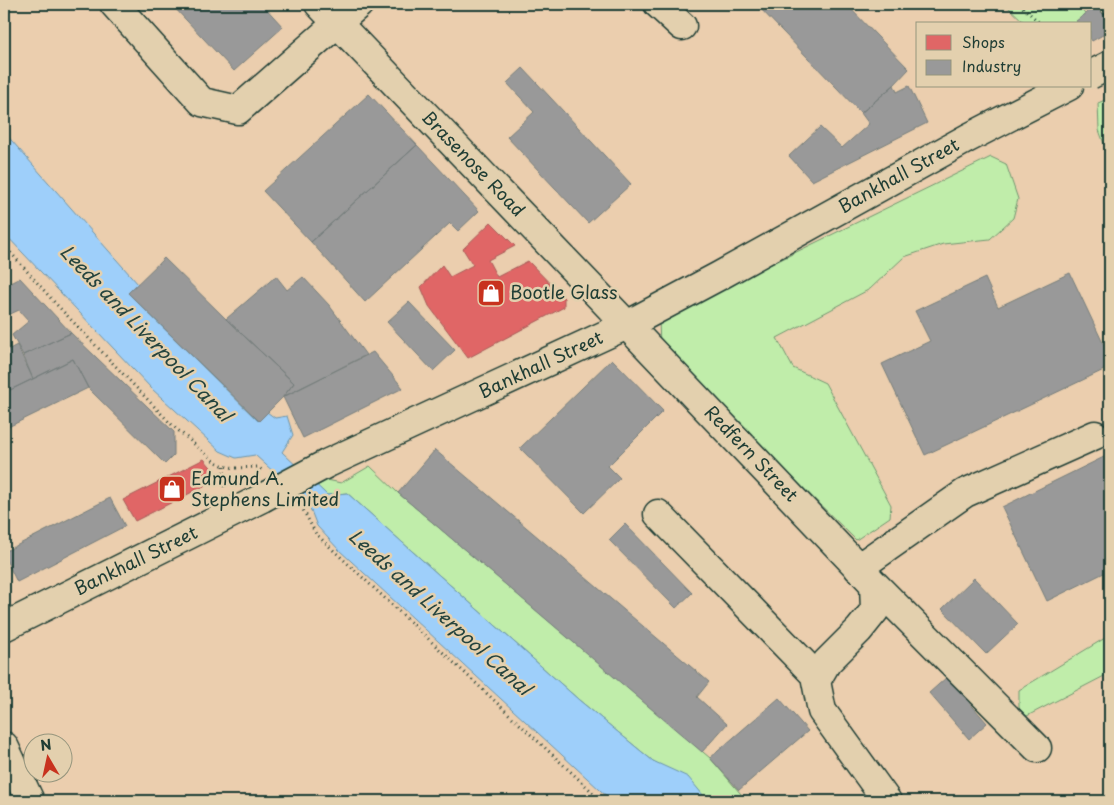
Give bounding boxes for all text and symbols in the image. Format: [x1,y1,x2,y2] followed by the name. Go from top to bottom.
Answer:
[916,22,1092,88] legend
[962,30,1005,53] text: Shops
[962,54,1021,77] text: Industry
[416,104,532,222] street label: Brasenose Road
[833,130,964,219] street label: Bankhall Street
[54,237,241,429] water label: Leeds and Liverpool Canal
[476,278,506,308] shop icon: Bootle Glass
[510,278,617,305] place label: Bootle Glass
[474,323,607,404] street label: Bankhall Street
[699,399,805,507] street label: Redfern Street
[191,464,339,512] place label: Edmund A. Stephens Limited
[157,474,187,504] shop icon: Edmund A. Stephens Limited
[69,518,202,601] street label: Bankhall Street
[343,522,540,703] water label: Leeds and Liverpool Canal
[22,732,72,782] north arrow
[39,733,53,756] text: N

